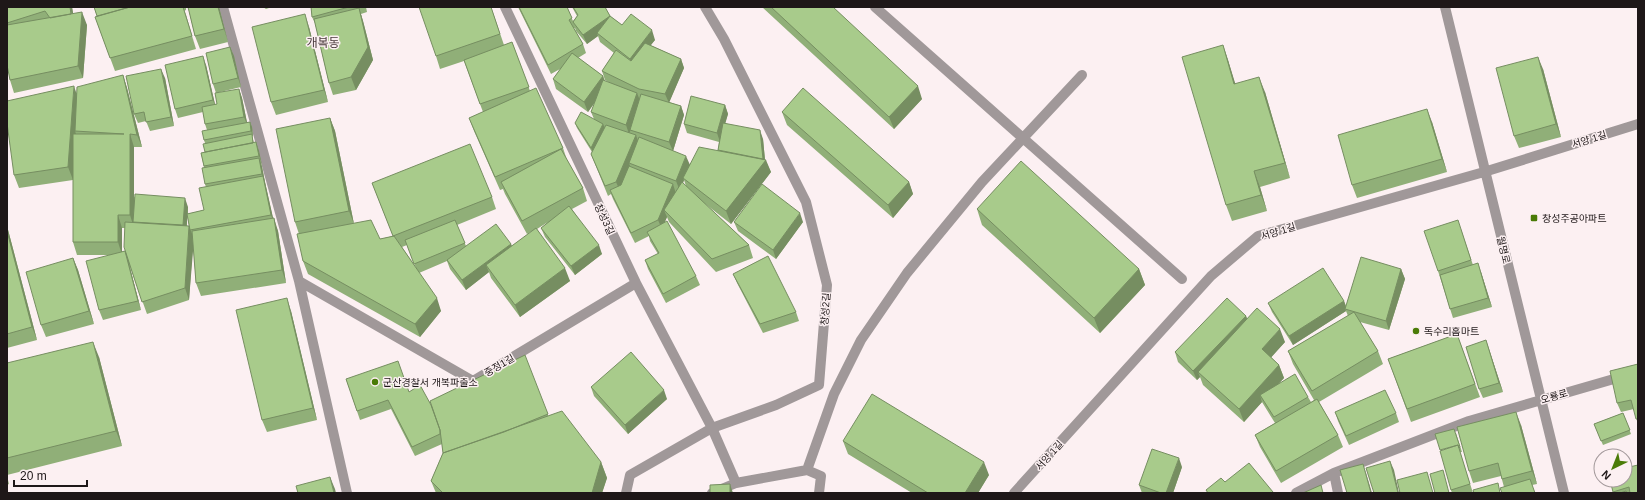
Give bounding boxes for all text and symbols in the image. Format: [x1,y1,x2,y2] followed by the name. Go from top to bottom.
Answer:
[306,36,340,50] district label: 개복동
[1570,129,1608,150] street label: 서양 1길
[593,202,617,237] street label: 창성3길
[1529,213,1539,223] marker: 창성주공아파트
[1542,213,1606,224] place label: 창성주공아파트
[1259,221,1297,242] street label: 서양 1길
[1495,235,1512,265] street label: 월명로
[819,292,832,326] street label: 창성2길
[1411,326,1421,336] marker: 독수리홈마트
[1424,326,1479,337] place label: 독수리홈마트
[482,352,516,379] street label: 중정1길
[370,377,380,387] marker: 군산경찰서 개복파출소
[383,377,478,388] place label: 군산경찰서 개복파출소
[1539,387,1569,406] street label: 오룡로
[1033,438,1065,472] street label: 서양 1길
[1593,448,1633,488] north arrow
[14,462,87,488] scale bar
[1599,468,1613,482] text: N
[20,469,47,483] text: 20 m

